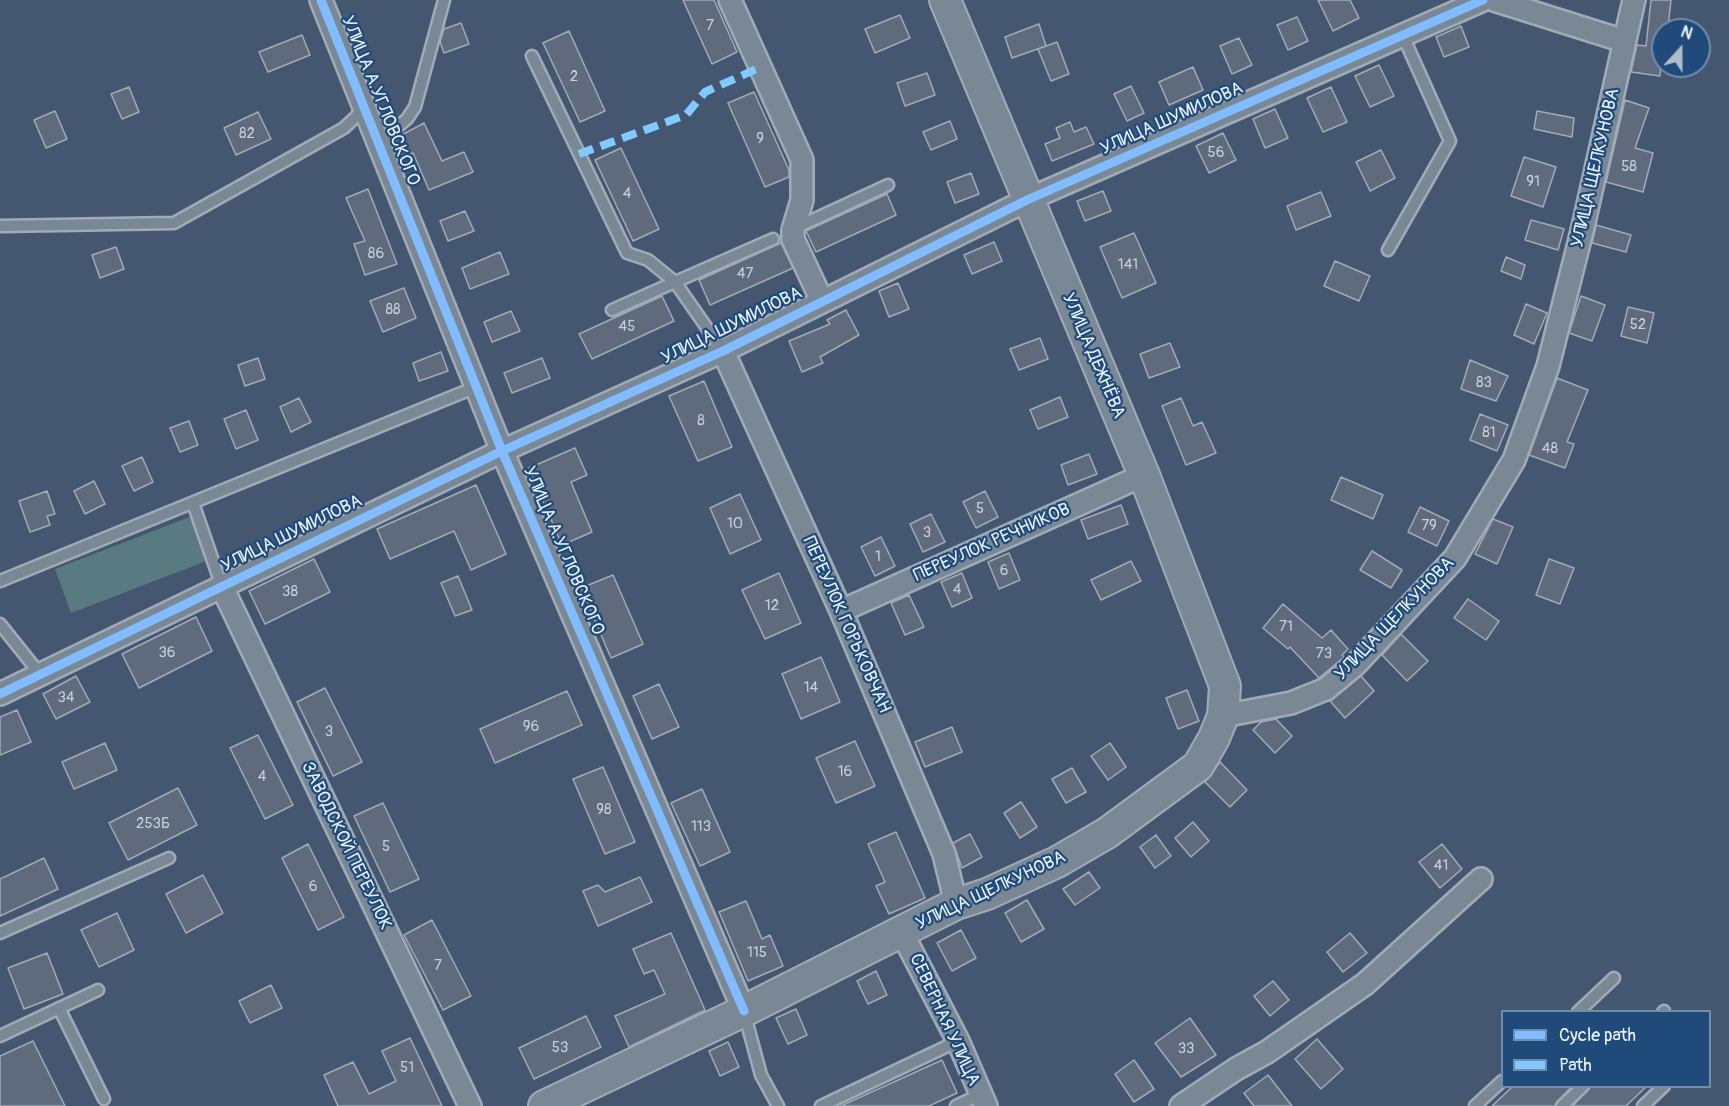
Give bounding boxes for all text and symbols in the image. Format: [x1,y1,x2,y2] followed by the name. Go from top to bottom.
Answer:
[336,13,424,189] street label: УЛИЦА А.УГЛОВСКОГО
[706,17,714,35] house number: 7
[1651,18,1711,78] north arrow
[1678,22,1695,44] text: N
[570,68,578,86] house number: 2
[1097,78,1247,160] street label: УЛИЦА ШУМИЛОВА
[1567,86,1625,250] street label: УЛИЦА ЩЕЛКУНОВА
[239,125,255,143] house number: 82
[756,130,764,148] house number: 9
[1208,144,1224,162] house number: 56
[1621,158,1637,176] house number: 58
[1526,173,1540,191] house number: 91
[623,185,631,203] house number: 4
[368,245,384,263] house number: 86
[1118,256,1138,274] house number: 141
[737,265,753,283] house number: 47
[658,283,806,369] street label: УЛИЦА ШУМИЛОВА
[1057,290,1129,422] street label: УЛИЦА ДЕЖНЁВА
[385,301,401,319] house number: 88
[1630,316,1646,334] house number: 52
[619,318,635,336] house number: 45
[1476,374,1492,392] house number: 83
[697,412,705,430] house number: 8
[1482,424,1496,442] house number: 81
[1542,440,1558,458] house number: 48
[518,463,608,639] street label: УЛИЦА А.УГЛОВСКОГО
[218,491,366,577] street label: УЛИЦА ШУМИЛОВА
[910,499,1074,587] street label: ПЕРЕУЛОК РЕЧНИКОВ
[976,500,984,518] house number: 5
[727,515,743,533] house number: 10
[1421,517,1437,535] house number: 79
[923,524,931,542] house number: 3
[797,533,895,717] street label: ПЕРЕУЛОК ГОРЬКОВЧАН
[875,548,881,566] house number: 1
[1331,553,1459,685] street label: УЛИЦА ЩЕЛКУНОВА
[1000,562,1008,580] house number: 6
[953,581,961,599] house number: 4
[282,583,298,601] house number: 38
[765,597,779,615] house number: 12
[1279,618,1293,636] house number: 71
[158,644,176,662] house number: 36
[1316,645,1332,663] house number: 73
[804,679,818,697] house number: 14
[57,689,75,707] house number: 34
[523,718,539,736] house number: 96
[325,723,333,741] house number: 3
[296,758,396,934] street label: ЗАВОДСКОЙ ПЕРЕУЛОК
[838,763,852,781] house number: 16
[258,768,266,786] house number: 4
[596,801,612,819] house number: 98
[136,815,170,833] house number: 253Б
[691,818,711,836] house number: 113
[382,838,390,856] house number: 5
[913,847,1069,935] street label: УЛИЦА ЩЕЛКУНОВА
[1434,857,1448,875] house number: 41
[309,878,317,896] house number: 6
[747,944,767,962] house number: 115
[904,951,984,1089] street label: СЕВЕРНАЯ УЛИЦА
[434,957,442,975] house number: 7
[1501,1010,1711,1088] legend
[1559,1024,1636,1047] text: Cycle path
[552,1039,568,1057] house number: 53
[1178,1040,1194,1058] house number: 33
[1559,1054,1592,1077] text: Path
[400,1059,414,1077] house number: 51

